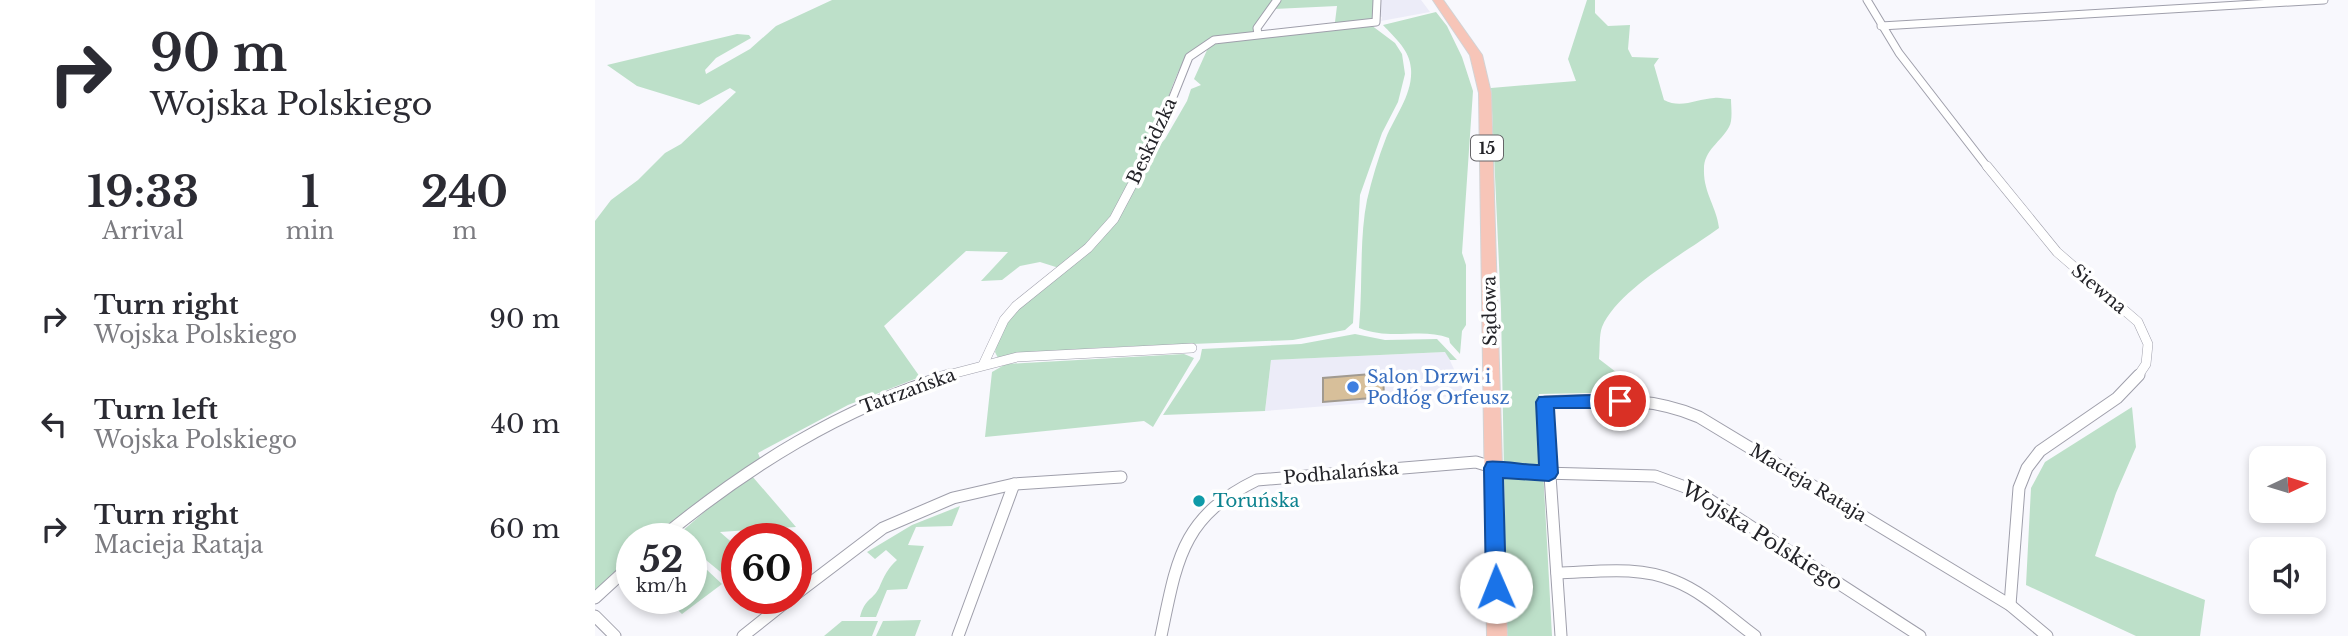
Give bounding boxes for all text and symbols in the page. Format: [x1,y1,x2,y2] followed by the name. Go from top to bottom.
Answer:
[150,23,287,84] text: 90 m
[35,28,126,119] icon: right
[150,84,432,124] text: Wojska Polskiego
[1122,94,1182,188] street label: Beskidzka
[1471,136,1503,160] road number: 15
[87,166,199,218] text: 19:33
[301,166,319,218] text: 1
[421,166,508,218] text: 240
[102,217,184,245] text: Arrival
[286,217,334,245] text: min
[452,217,477,245] text: m
[2067,260,2131,319] street label: Siewna
[1478,276,1502,346] street label: Sądowa
[94,289,239,321] text: Turn right
[35,300,73,338] icon: right
[489,303,560,335] text: 90 m
[94,321,297,349] text: Wojska Polskiego
[857,364,959,418] street label: Tatrzańska
[1367,366,1510,409] place label: Salon Drzwi i Podłóg Orfeusz
[1590,371,1650,431] pin
[1345,379,1361,395] marker: Salon Drzwi i Podłóg Orfeusz
[1601,382,1639,420] icon: arrive
[94,394,218,426] text: Turn left
[35,405,73,443] icon: left
[491,408,560,440] text: 40 m
[94,426,297,454] text: Wojska Polskiego
[1746,439,1870,527] street label: Macieja Rataja
[2249,446,2326,523] north arrow
[2249,446,2326,614] map controls
[1282,457,1400,489] street label: Podhalańska
[1676,475,1847,596] street label: Wojska Polskiego
[1213,490,1300,512] place label: Toruńska
[1191,493,1207,509] marker: Toruńska
[94,499,239,531] text: Turn right
[35,510,73,548] icon: right
[489,513,560,545] text: 60 m
[721,523,812,614] speed limit sign: 60
[94,531,263,559] text: Macieja Rataja
[2249,537,2326,614] button: sound
[640,538,683,581] text: 52
[1459,550,1533,624] position arrow
[636,575,687,597] text: km/h

